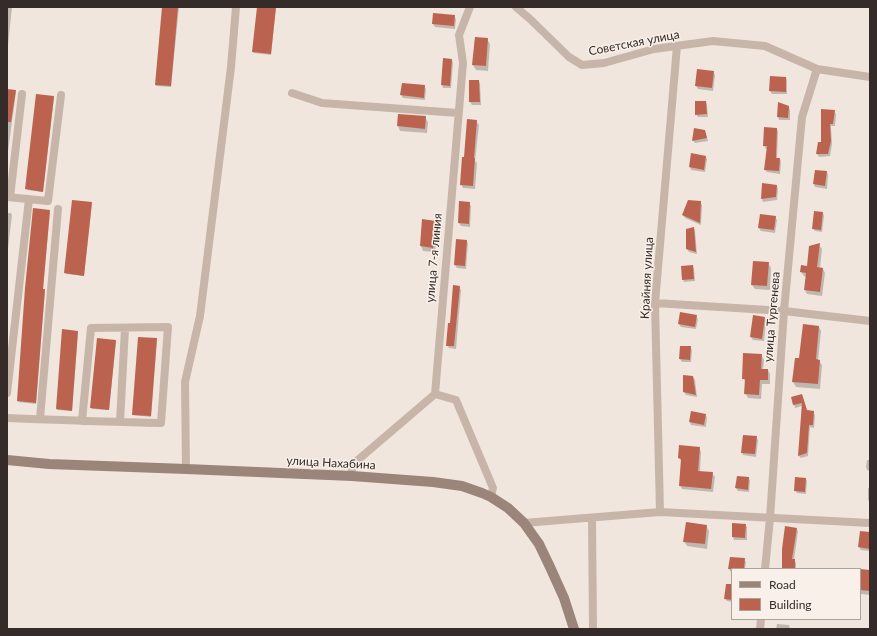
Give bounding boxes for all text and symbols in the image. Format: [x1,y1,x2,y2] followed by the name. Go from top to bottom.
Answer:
[587,27,681,59] street label: Советская улица
[423,213,445,303] street label: улица 7-я линия
[638,237,656,319] street label: Крайняя улица
[761,271,783,363] street label: улица Тургенева
[286,453,376,473] street label: улица Нахабина
[731,568,861,620] legend
[769,577,796,592] text: Road
[769,597,812,612] text: Building

